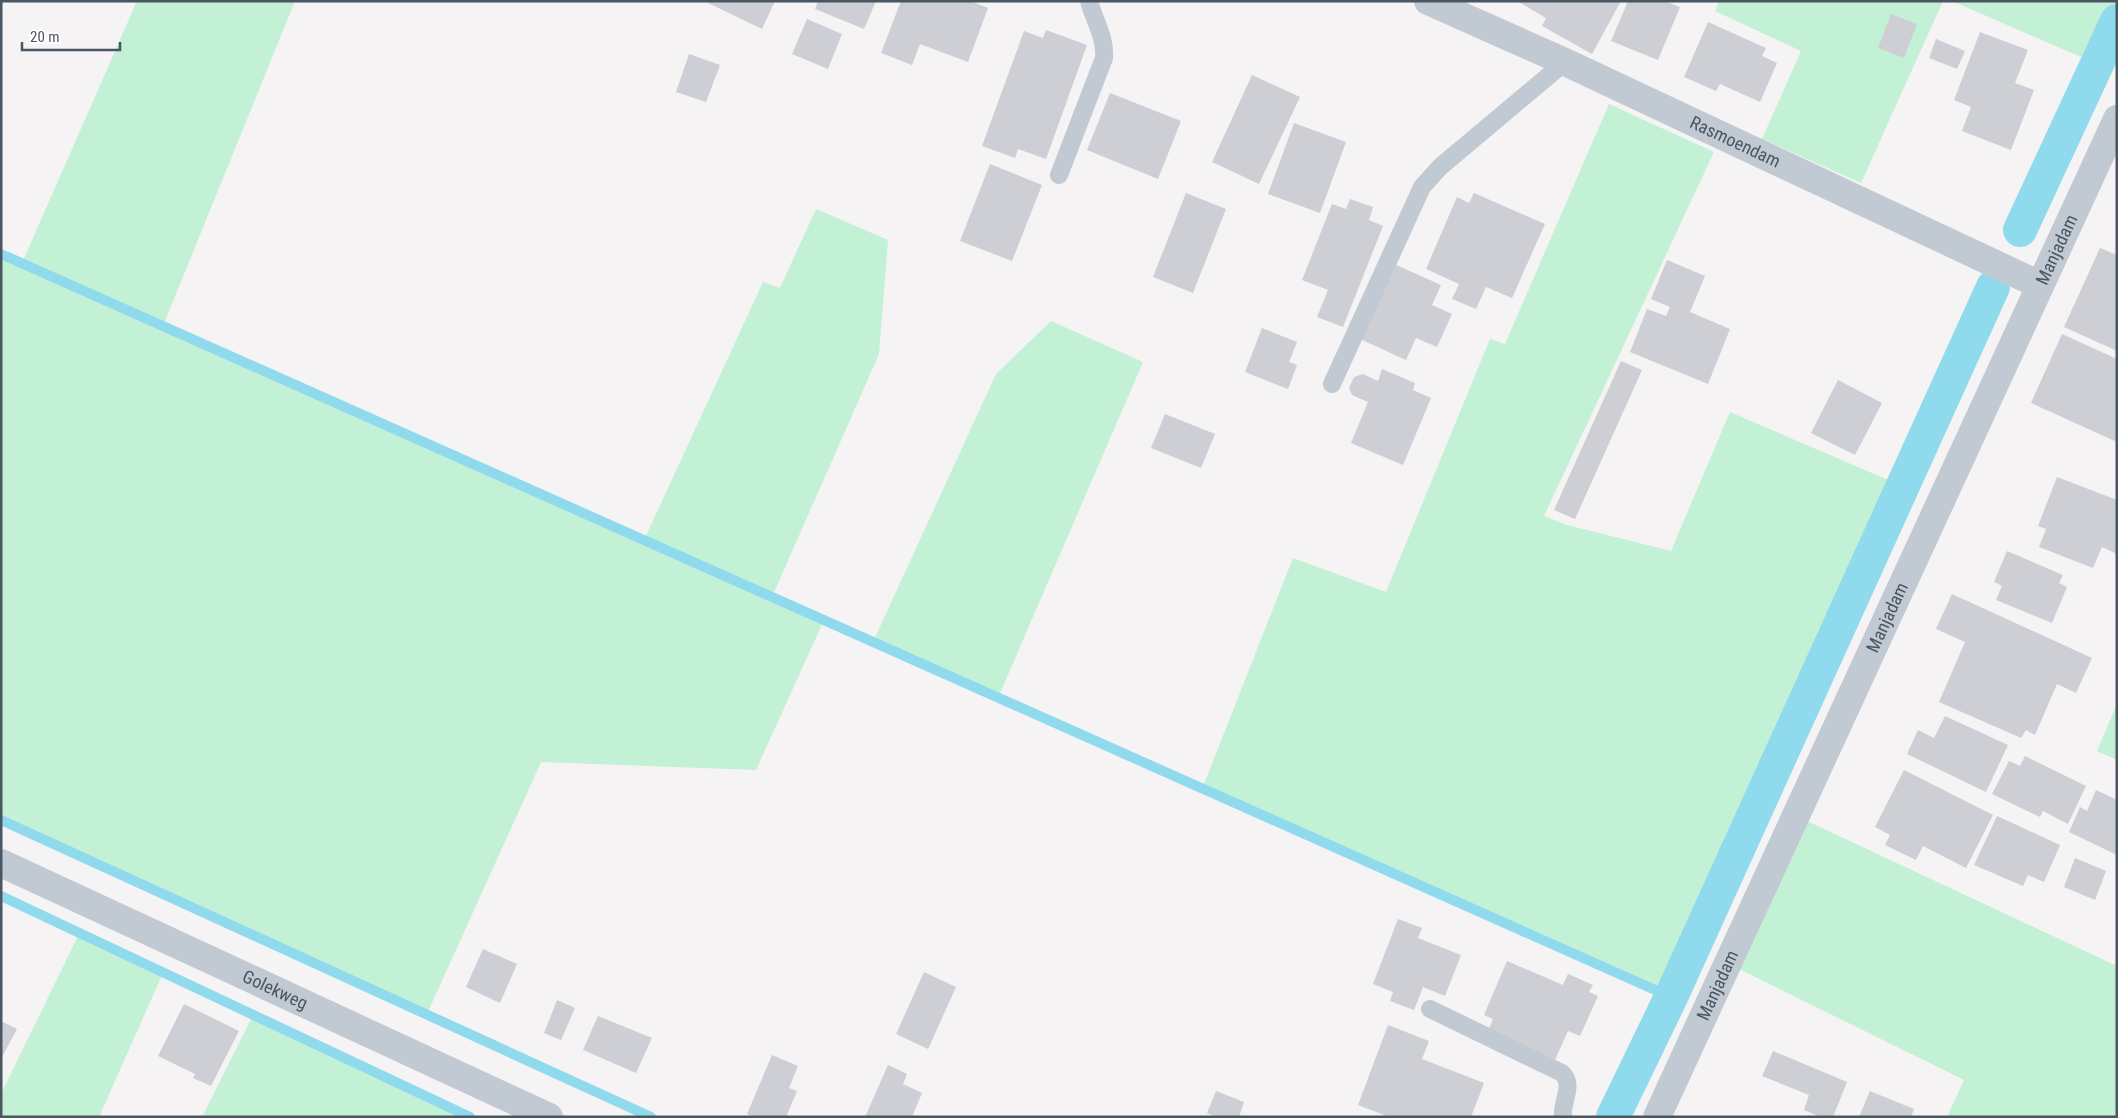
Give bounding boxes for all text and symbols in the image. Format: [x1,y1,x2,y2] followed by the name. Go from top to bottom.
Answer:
[22,20,120,52] scale bar
[30,28,60,46] text: 20 m
[1687,111,1784,172] street label: Rasmoendam
[2031,211,2081,288] street label: Manjadam
[1862,579,1912,656] street label: Manjadam
[1692,947,1742,1023] street label: Manjadam
[239,965,311,1014] street label: Golekweg

